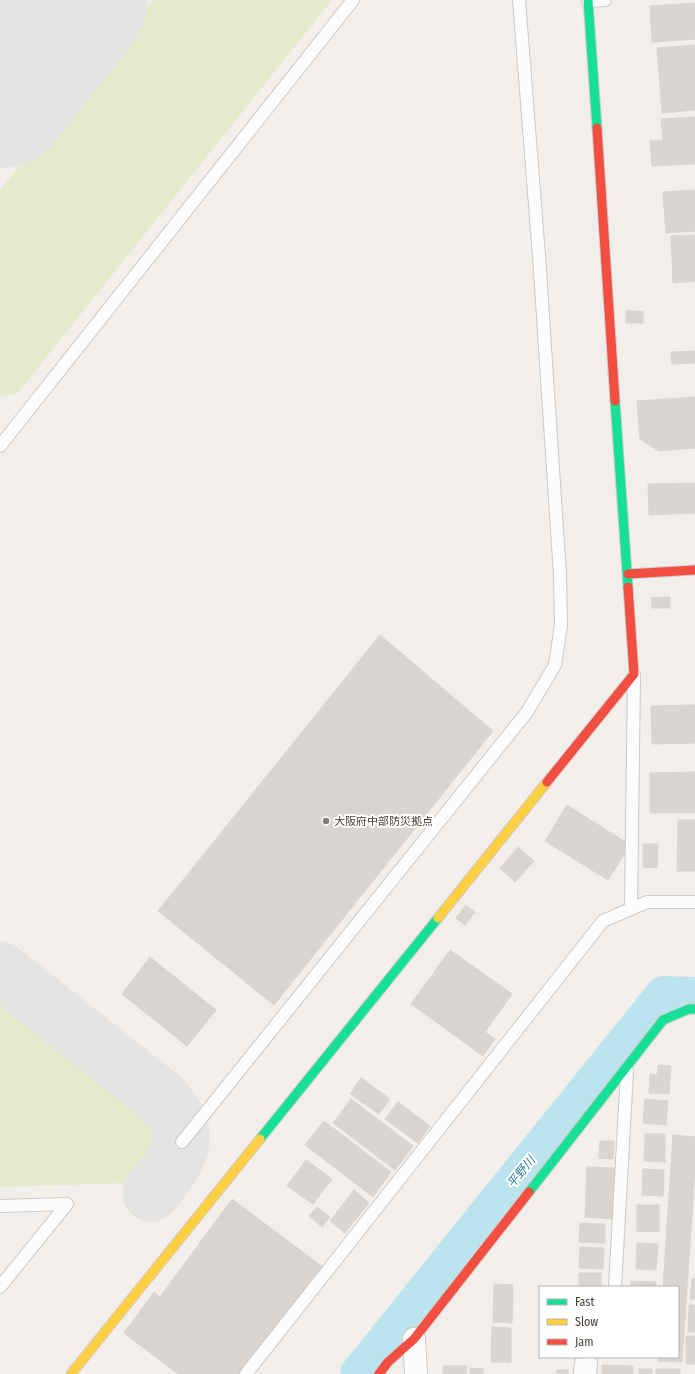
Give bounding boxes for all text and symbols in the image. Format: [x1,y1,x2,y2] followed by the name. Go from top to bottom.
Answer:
[334,815,433,828] place label: 大阪府中部防災拠点
[321,816,331,826] marker: 大阪府中部防災拠点
[504,1152,539,1190] water label: 平野川
[539,1286,679,1358] legend
[575,1295,594,1309] text: Fast
[575,1315,598,1329] text: Slow
[575,1335,593,1349] text: Jam

